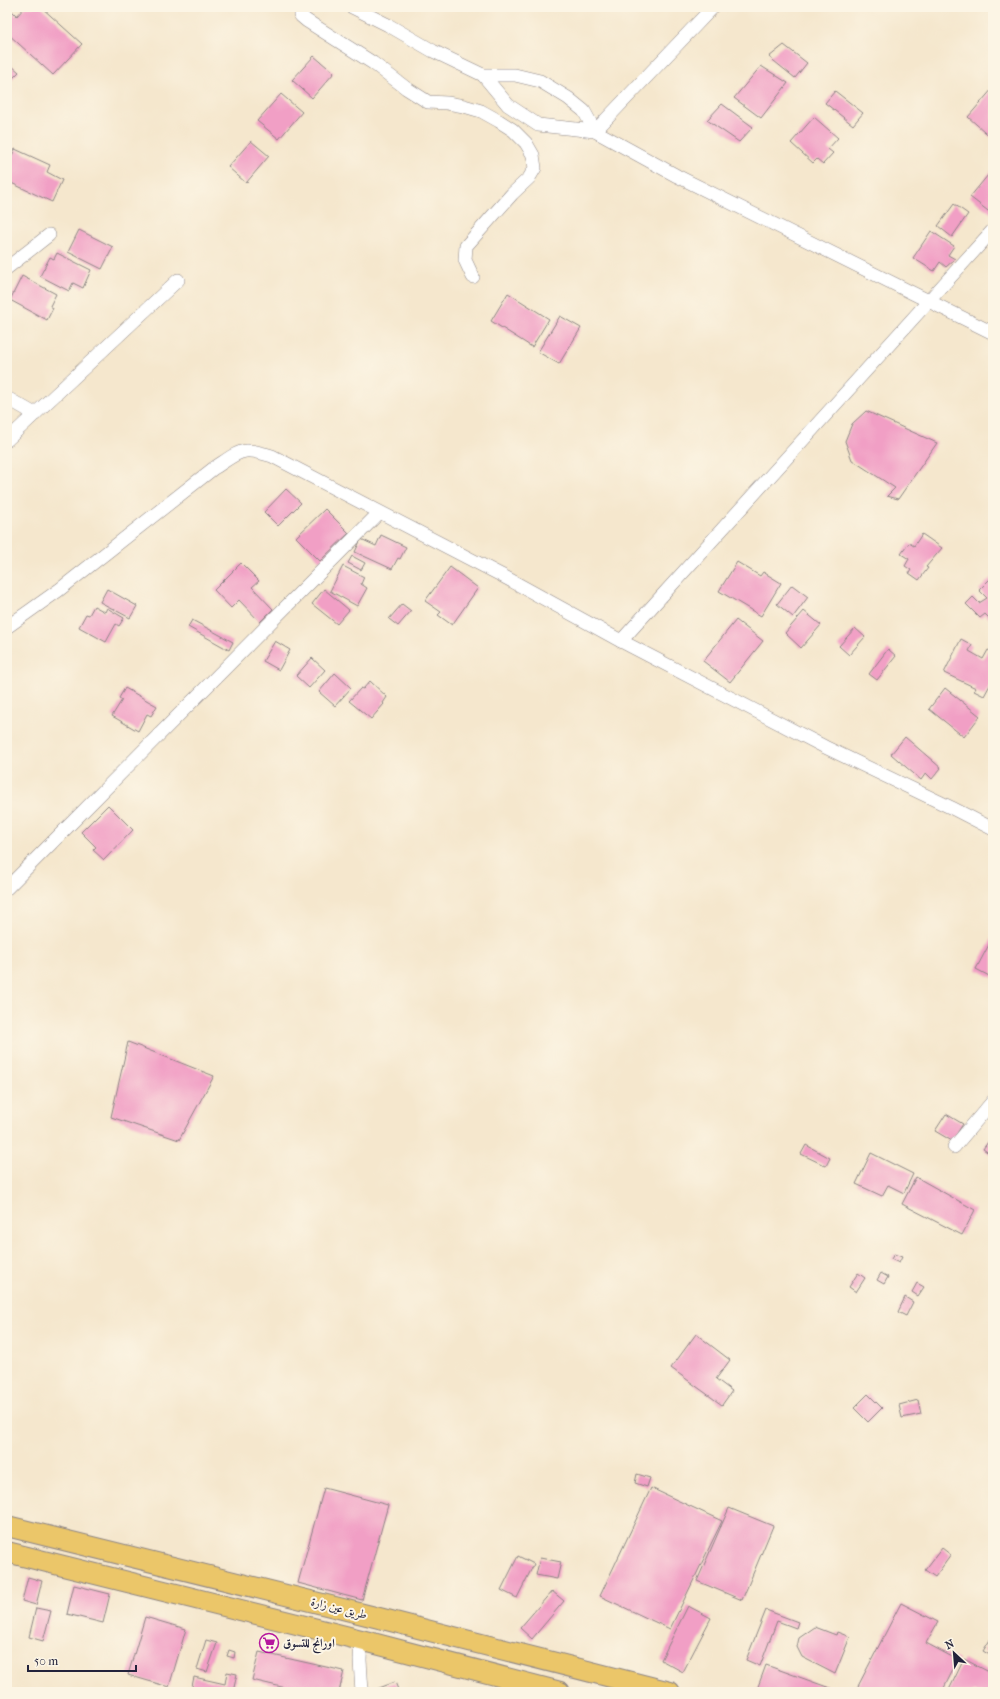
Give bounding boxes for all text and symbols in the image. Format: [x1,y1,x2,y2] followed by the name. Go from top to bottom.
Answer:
[309,1594,369,1623] street label: طريق عين زارة
[258,1632,280,1654] supermarket icon: اورانج للتسوق
[934,1633,974,1673] north arrow
[283,1636,335,1654] place label: اورانج للتسوق
[943,1637,957,1652] text: N
[28,1647,136,1673] scale bar
[34,1654,58,1668] text: 50 m

